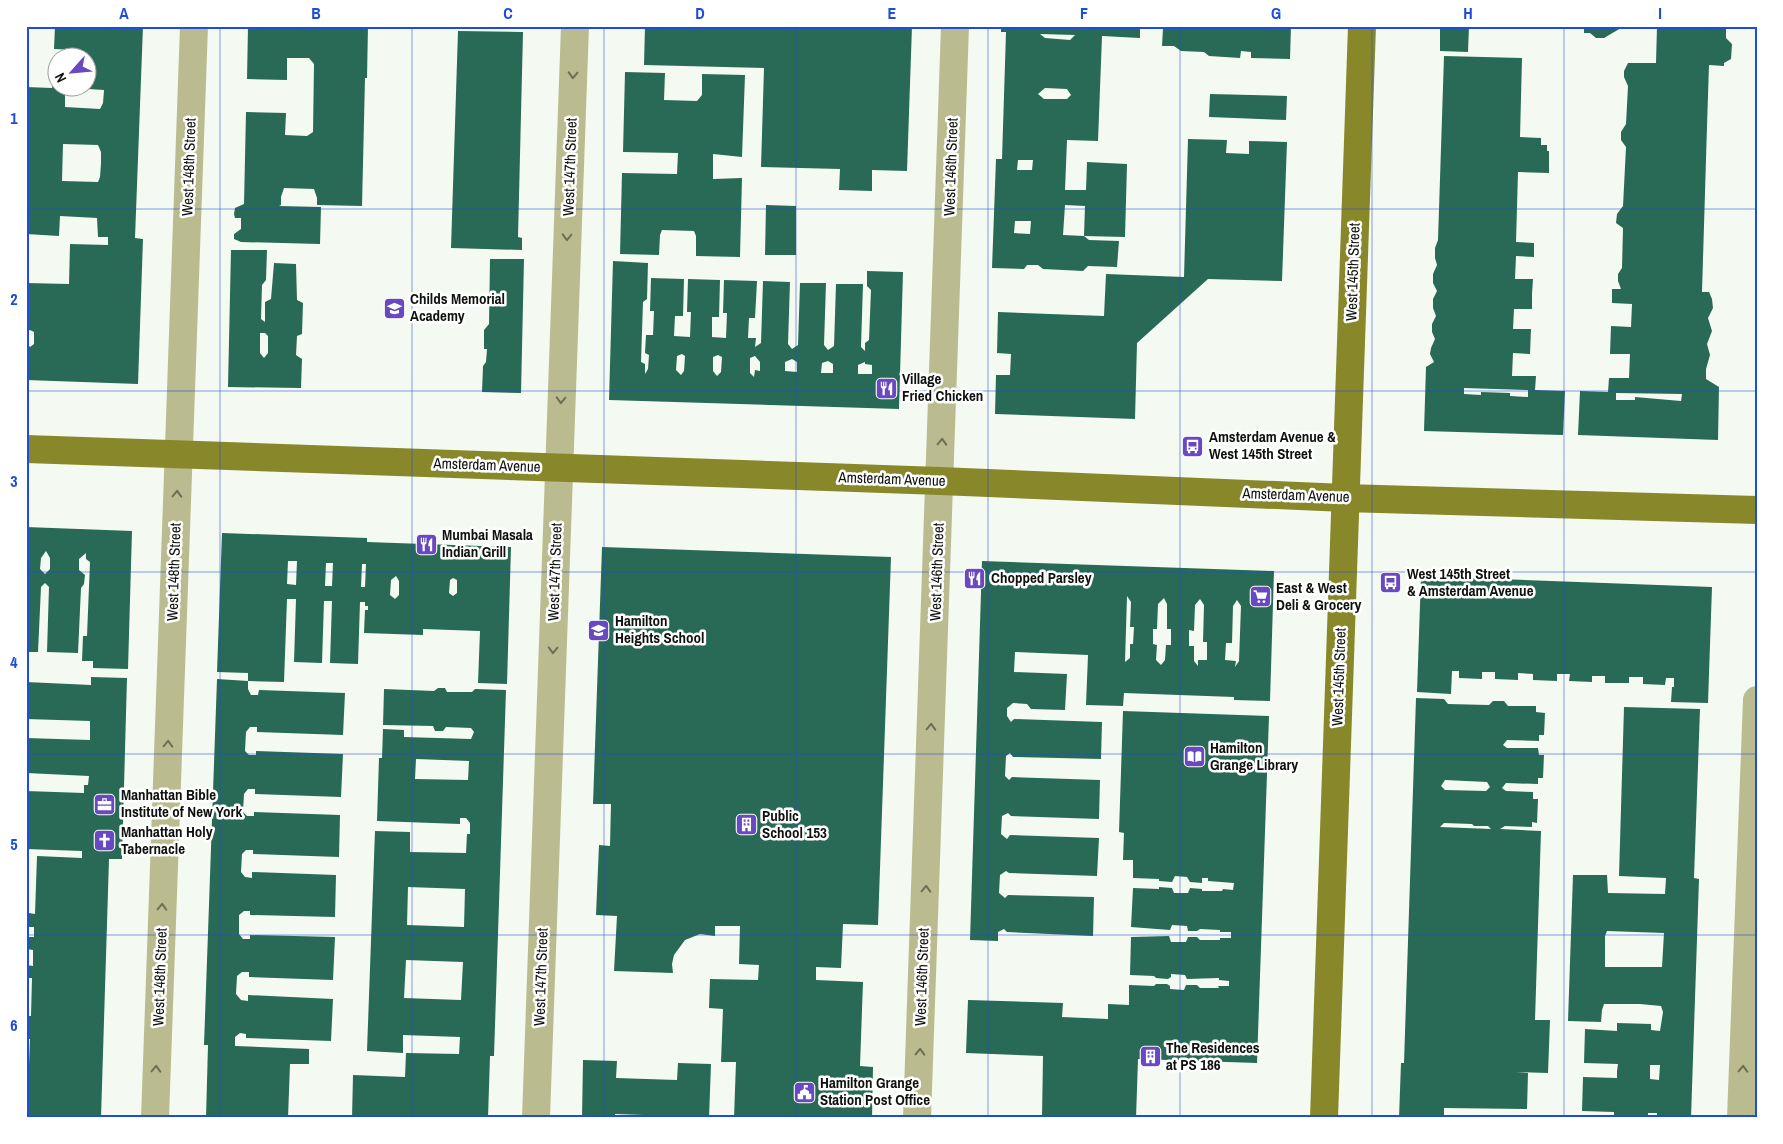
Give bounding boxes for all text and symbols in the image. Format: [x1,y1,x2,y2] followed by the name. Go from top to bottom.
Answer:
[119,2,129,24] text: A
[311,2,321,24] text: B
[503,2,513,24] text: C
[695,2,705,24] text: D
[888,2,897,24] text: E
[1080,2,1088,24] text: F
[1271,2,1281,24] text: G
[1463,2,1473,24] text: H
[1658,2,1662,24] text: I
[48,48,98,98] north arrow
[51,70,70,86] text: N
[568,72,578,79] one-way arrow
[10,107,18,129] text: 1
[176,117,201,216] street label: West 148th Street
[557,117,582,216] street label: West 147th Street
[938,117,963,216] street label: West 146th Street
[1340,222,1365,321] street label: West 145th Street
[562,234,572,242] one-way arrow
[10,288,18,310] text: 2
[410,288,505,326] place label: Childs Memorial Academy
[382,296,406,320] school or university icon: Childs Memorial Academy
[902,368,983,406] place label: Village Fried Chicken
[874,376,898,400] restaurant icon: Village Fried Chicken
[556,396,567,404] one-way arrow
[1209,426,1336,464] place label: Amsterdam Avenue & West 145th Street
[1181,434,1205,458] bus stop icon: Amsterdam Avenue & West 145th Street
[936,438,947,446] one-way arrow
[432,452,541,477] street label: Amsterdam Avenue
[837,466,946,491] street label: Amsterdam Avenue
[10,470,18,492] text: 3
[1241,482,1350,507] street label: Amsterdam Avenue
[171,490,182,498] one-way arrow
[161,522,186,621] street label: West 148th Street
[542,522,567,621] street label: West 147th Street
[924,522,949,621] street label: West 146th Street
[442,524,533,562] place label: Mumbai Masala Indian Grill
[414,532,438,556] restaurant icon: Mumbai Masala Indian Grill
[1407,563,1534,601] place label: West 145th Street & Amsterdam Avenue
[963,566,987,590] restaurant icon: Chopped Parsley
[991,567,1092,588] place label: Chopped Parsley
[1379,571,1403,595] bus stop icon: West 145th Street & Amsterdam Avenue
[1276,577,1362,615] place label: East & West Deli & Grocery
[1248,585,1272,609] supermarket icon: East & West Deli & Grocery
[615,610,705,648] place label: Hamilton Heights School
[587,618,611,642] school or university icon: Hamilton Heights School
[1326,627,1351,726] street label: West 145th Street
[547,646,558,654] one-way arrow
[10,651,18,673] text: 4
[926,722,937,730] one-way arrow
[1210,737,1298,775] place label: Hamilton Grange Library
[162,740,173,748] one-way arrow
[1182,745,1206,769] library icon: Hamilton Grange Library
[121,784,242,822] place label: Manhattan Bible Institute of New York
[93,792,117,816] office icon: Manhattan Bible Institute of New York
[762,805,827,843] place label: Public School 153
[734,813,758,837] building icon: Public School 153
[121,821,213,859] place label: Manhattan Holy Tabernacle
[93,829,117,853] church icon: Manhattan Holy Tabernacle
[10,833,18,855] text: 5
[920,885,931,893] one-way arrow
[157,902,167,910] one-way arrow
[147,927,172,1026] street label: West 148th Street
[528,927,553,1026] street label: West 147th Street
[909,927,934,1026] street label: West 146th Street
[10,1014,18,1036] text: 6
[1166,1037,1260,1075] place label: The Residences at PS 186
[1138,1045,1162,1069] building icon: The Residences at PS 186
[914,1047,925,1055] one-way arrow
[151,1065,162,1073] one-way arrow
[1738,1065,1748,1072] one-way arrow
[820,1072,930,1110] place label: Hamilton Grange Station Post Office
[792,1080,816,1104] public building icon: Hamilton Grange Station Post Office

